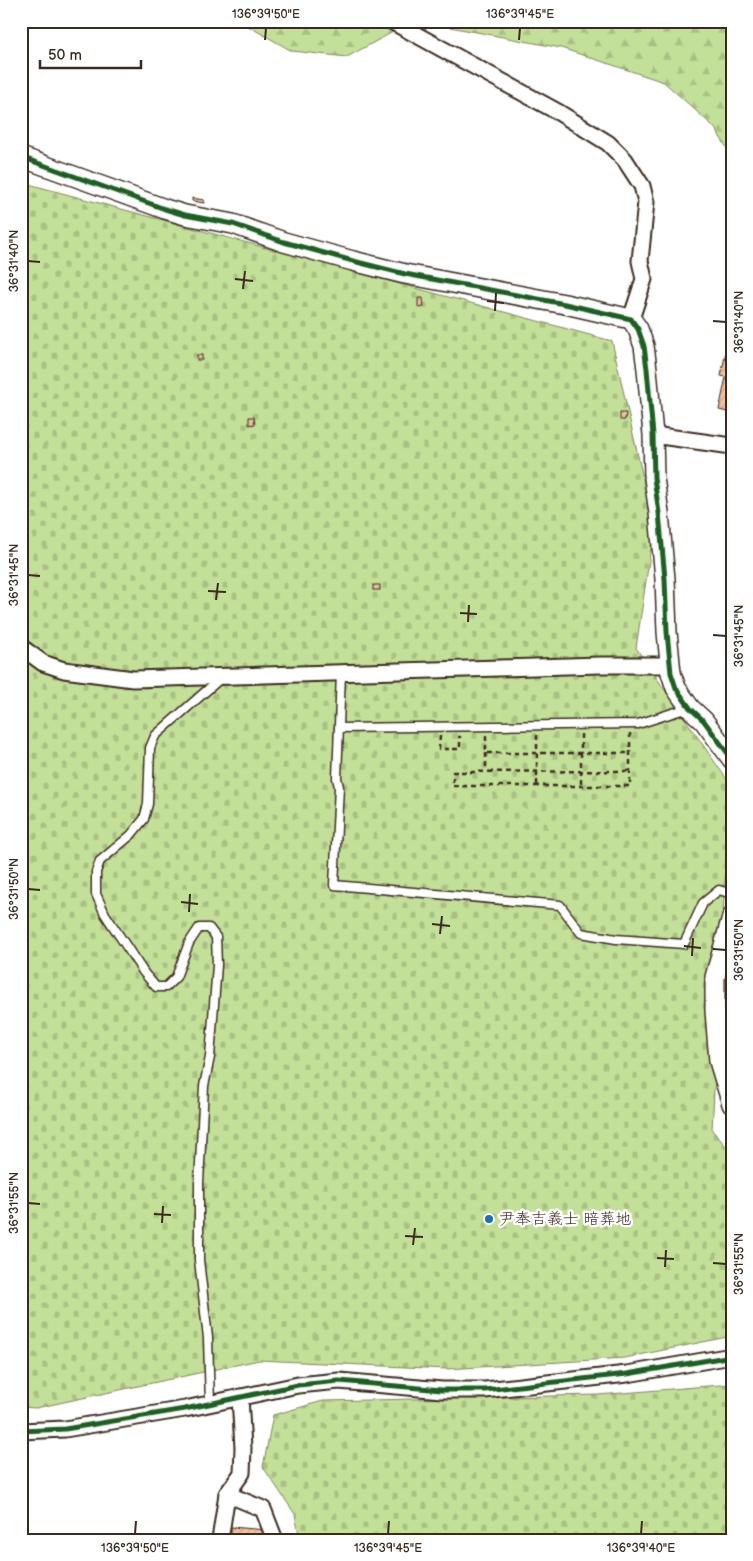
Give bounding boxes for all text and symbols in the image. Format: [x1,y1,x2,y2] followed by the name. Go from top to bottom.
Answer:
[232,7,300,22] text: 136°39'50"E
[486,7,554,22] text: 136°39'45"E
[40,38,141,70] scale bar
[48,46,82,65] text: 50 m
[7,230,22,292] text: 36°31'40"N
[732,291,747,353] text: 36°31'40"N
[7,544,22,606] text: 36°31'45"N
[732,605,747,667] text: 36°31'45"N
[7,858,22,920] text: 36°31'50"N
[732,919,747,981] text: 36°31'50"N
[7,1172,22,1234] text: 36°31'55"N
[499,1210,631,1229] place label: 尹奉吉義士 暗葬地
[483,1213,495,1225] marker: 尹奉吉義士 暗葬地
[732,1233,747,1295] text: 36°31'55"N
[101,1541,169,1556] text: 136°39'50"E
[354,1541,422,1556] text: 136°39'45"E
[607,1541,675,1556] text: 136°39'40"E

